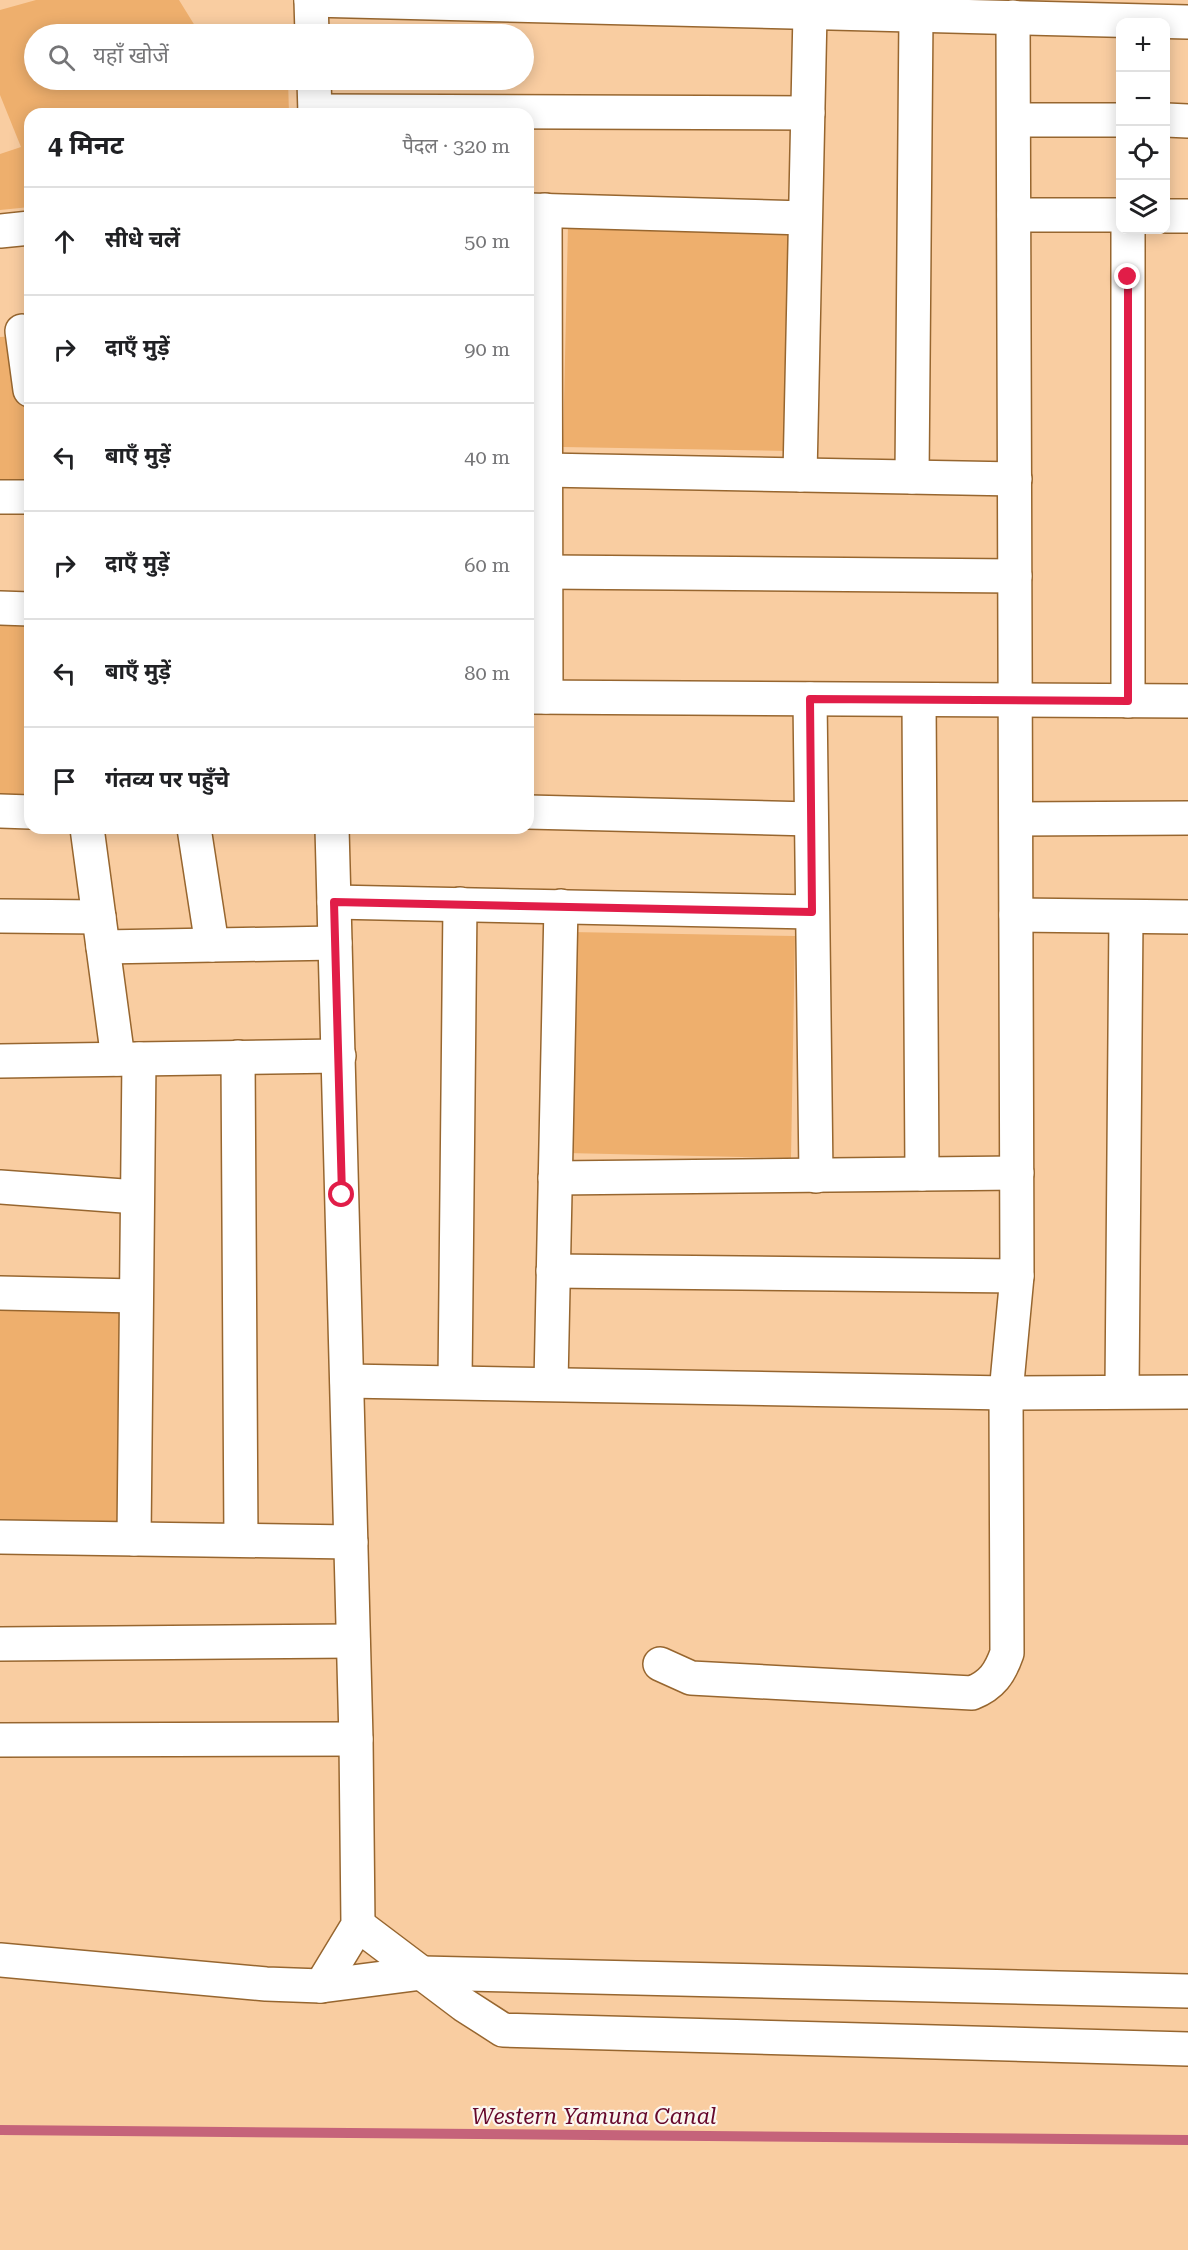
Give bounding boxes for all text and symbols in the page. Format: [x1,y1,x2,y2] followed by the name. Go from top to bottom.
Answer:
[1116,18,1170,234] map controls
[1116,18,1170,72] button: +
[24,24,534,90] search box
[45,41,78,74] icon: search
[93,43,169,68] text: यहाँ खोजें
[1116,72,1170,126] button: −
[1116,126,1170,180] button: locate
[48,130,124,160] text: 4 मिनट
[402,134,510,158] text: पैदल · 320 m
[1116,180,1170,234] button: layers
[48,225,81,258] icon: ahead
[105,227,180,252] text: सीधे चलें
[464,229,510,253] text: 50 m
[1114,263,1140,289] route end
[48,333,81,366] icon: right
[105,335,170,360] text: दाएँ मुड़ें
[464,337,510,361] text: 90 m
[48,441,81,474] icon: left
[105,443,171,468] text: बाएँ मुड़ें
[464,445,510,469] text: 40 m
[48,549,81,582] icon: right
[105,551,170,576] text: दाएँ मुड़ें
[464,553,510,577] text: 60 m
[48,657,81,690] icon: left
[105,659,171,684] text: बाएँ मुड़ें
[464,661,510,685] text: 80 m
[48,765,81,798] icon: arrive
[105,767,229,792] text: गंतव्य पर पहुँचे
[328,1181,354,1207] route start
[472,2104,716,2129] water label: Western Yamuna Canal

